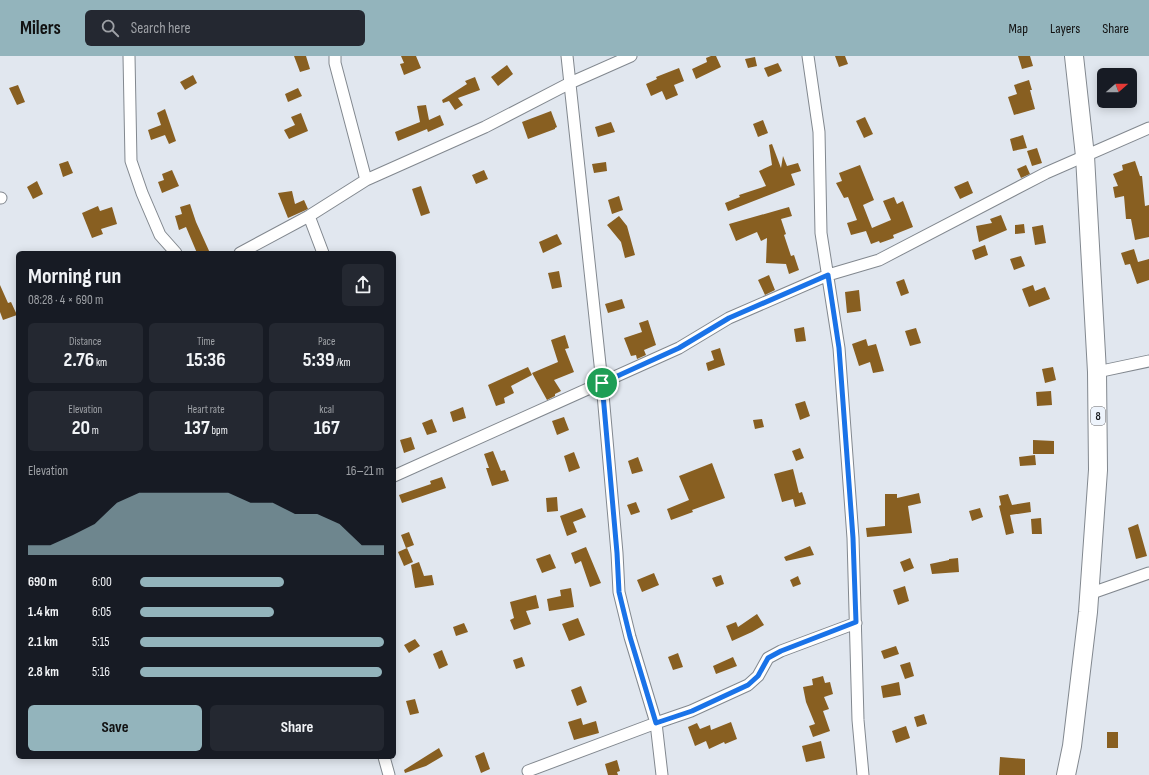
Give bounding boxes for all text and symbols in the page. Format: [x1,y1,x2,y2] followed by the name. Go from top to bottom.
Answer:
[85,10,365,46] search box
[20,17,61,40] text: Milers
[99,17,121,39] icon: search
[131,19,191,38] text: Search here
[1008,20,1028,37] text: Map
[1050,20,1080,37] text: Layers
[1102,20,1129,37] text: Share
[1097,68,1137,108] north arrow
[1097,68,1137,108] map controls
[28,263,121,290] text: Morning run
[342,264,384,306] button: share
[28,292,103,308] text: 08:28 · 4 × 690 m
[69,335,102,348] text: Distance
[197,335,215,348] text: Time
[318,335,335,348] text: Pace
[63,348,94,372] text: 2.76
[186,348,226,372] text: 15:36
[303,348,334,372] text: 5:39
[94,356,107,369] text: km
[334,356,351,369] text: /km
[585,366,619,400] pin
[591,372,613,394] icon: arrive
[68,403,102,416] text: Elevation
[187,403,225,416] text: Heart rate
[319,403,334,416] text: kcal
[1091,407,1105,425] road number: 8
[72,416,90,440] text: 20
[184,416,210,440] text: 137
[314,416,340,440] text: 167
[90,424,99,437] text: m
[210,424,228,437] text: bpm
[28,463,68,479] text: Elevation
[346,463,384,479] text: 16–21 m
[28,574,57,590] text: 690 m
[92,574,112,590] text: 6:00
[28,604,59,620] text: 1.4 km
[92,604,111,620] text: 6:05
[28,634,58,650] text: 2.1 km
[92,634,109,650] text: 5:15
[28,664,59,680] text: 2.8 km
[92,664,110,680] text: 5:16
[28,705,202,751] button: Save
[210,705,384,751] button: Share

